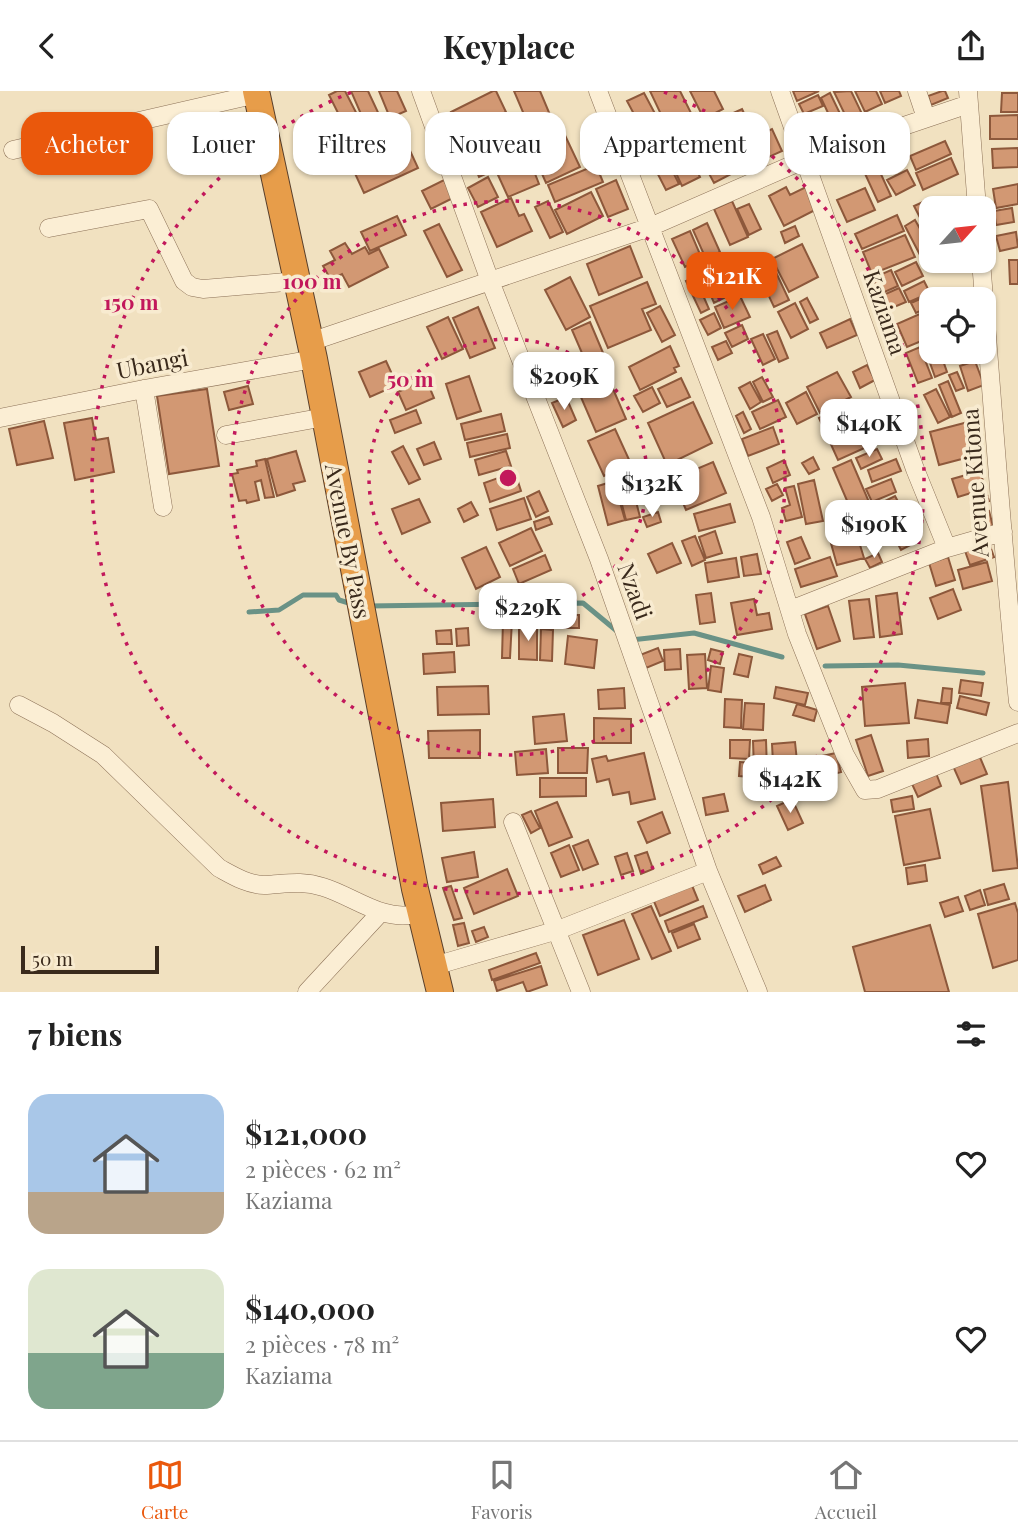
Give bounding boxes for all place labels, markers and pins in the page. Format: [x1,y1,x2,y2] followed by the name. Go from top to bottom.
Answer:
[683,253,781,312] pin: $121K
[515,353,613,412] pin: $209K
[820,399,918,459] pin: $140K
[603,459,701,519] pin: $132K
[496,466,520,490] centre of rings
[825,501,923,560] pin: $190K
[479,583,577,643] pin: $229K
[741,755,839,815] pin: $142K

